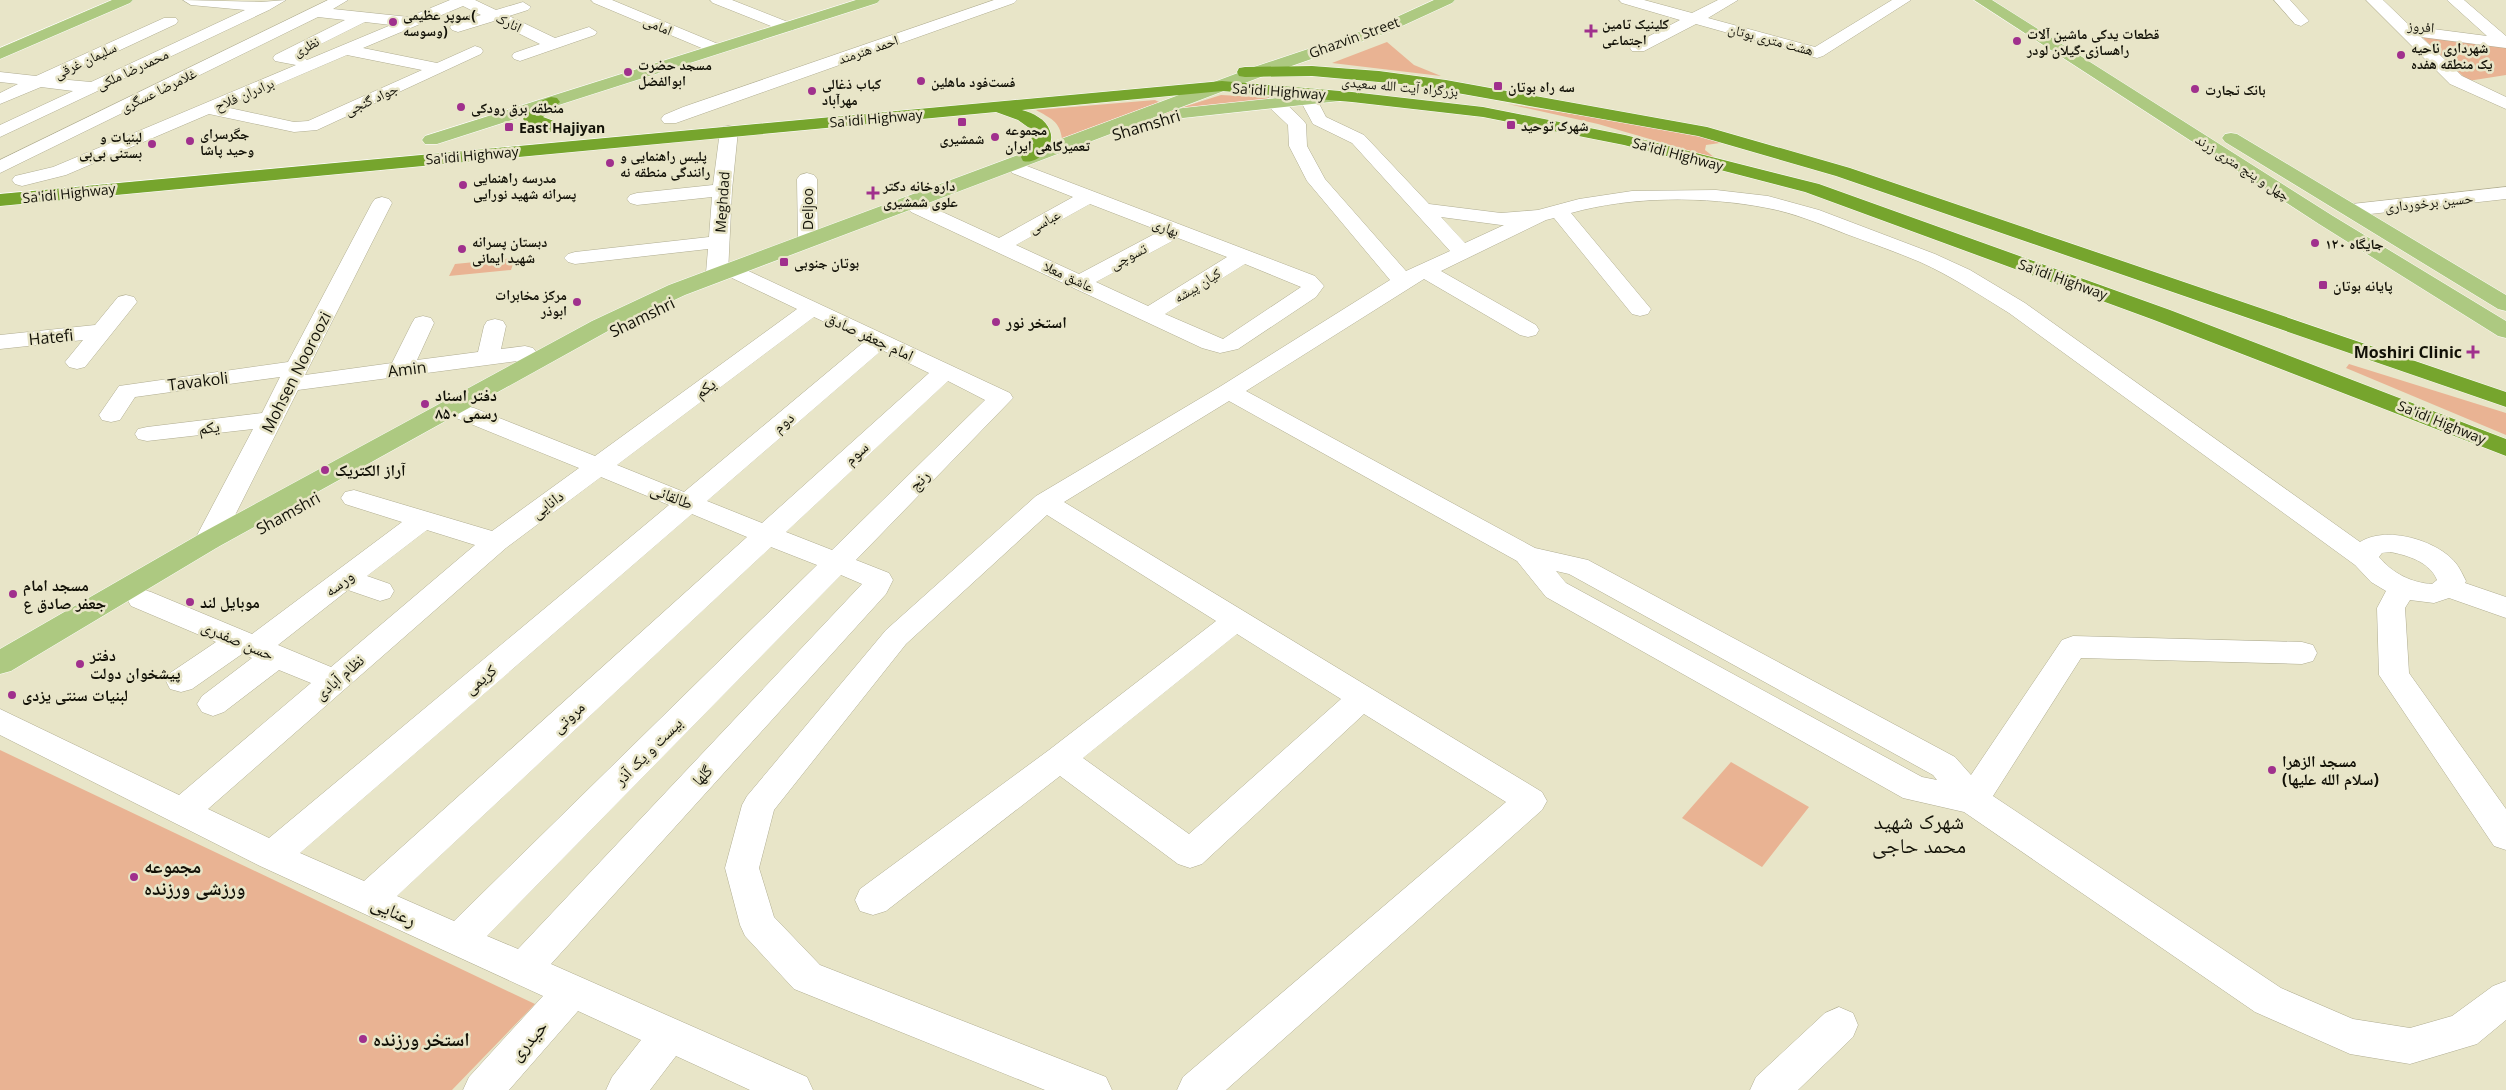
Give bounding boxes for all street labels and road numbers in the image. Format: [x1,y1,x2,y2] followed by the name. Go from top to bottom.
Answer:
[493,8,525,36] street label: انارک
[641,11,675,39] street label: امامی
[1306,12,1402,62] street label: Ghazvin Street
[2406,15,2435,37] street label: افروز
[1726,18,1816,60] street label: هشت متری بوتان
[835,30,901,68] street label: احمد هنرمند
[290,31,322,61] street label: نظری
[51,37,119,83] street label: سلیمان غرقی
[93,44,171,94] street label: محمدرضا ملکی
[117,63,199,117] street label: غلامرضا عسگری
[1341,71,1459,101] street label: بزرگراه آیت الله سعیدی
[212,73,277,116] street label: برادران فلاح
[341,78,401,120] street label: جواد گنجی
[1232,78,1327,104] street label: Sa'idi Highway
[829,104,924,132] street label: Sa'idi Highway
[1109,104,1183,146] street label: Shamshri
[2192,129,2294,205] street label: چهل و پنج متری زرند
[1630,133,1727,176] street label: Sa'idi Highway
[425,141,520,169] street label: Sa'idi Highway
[710,171,734,233] street label: Meghdad
[22,179,117,207] street label: Sa'idi Highway
[798,188,817,230] street label: Deljoo
[2384,188,2474,216] street label: حسین برخورداری
[1025,205,1063,237] street label: عباسی
[1150,213,1182,241] street label: بهاری
[1106,238,1150,274] street label: تسوچی
[2016,254,2111,304] street label: Sa'idi Highway
[1040,256,1097,297] street label: عاشق معلا
[1170,263,1224,307] street label: کیان پیشه
[606,292,678,342] street label: Shamshri
[823,306,917,366] street label: امام جعفر صادق
[256,308,336,436] street label: Mohsen Nooroozi
[28,324,74,350] street label: Hatefi
[386,356,428,382] street label: Amin
[167,366,229,396] street label: Tavakoli
[690,373,720,403] street label: یکم
[2395,396,2490,449] street label: Sa'idi Highway
[768,407,798,437] street label: دوم
[197,415,221,439] street label: یکم
[839,436,873,470] street label: سوم
[904,465,934,495] street label: رنج
[648,478,696,514] street label: طالقانی
[526,485,568,523] street label: دانایی
[252,486,324,540] street label: Shamshri
[320,565,358,601] street label: ورسه
[198,615,278,665] street label: حسن صفدری
[309,649,369,705] street label: نظام آبادی
[459,659,501,699] street label: کریمی
[547,696,589,738] street label: مروتی
[608,712,687,791] street label: بیست و یک آذر
[687,760,717,790] street label: گلها
[367,890,421,932] street label: رعنایی
[503,1014,553,1066] street label: حیدری

